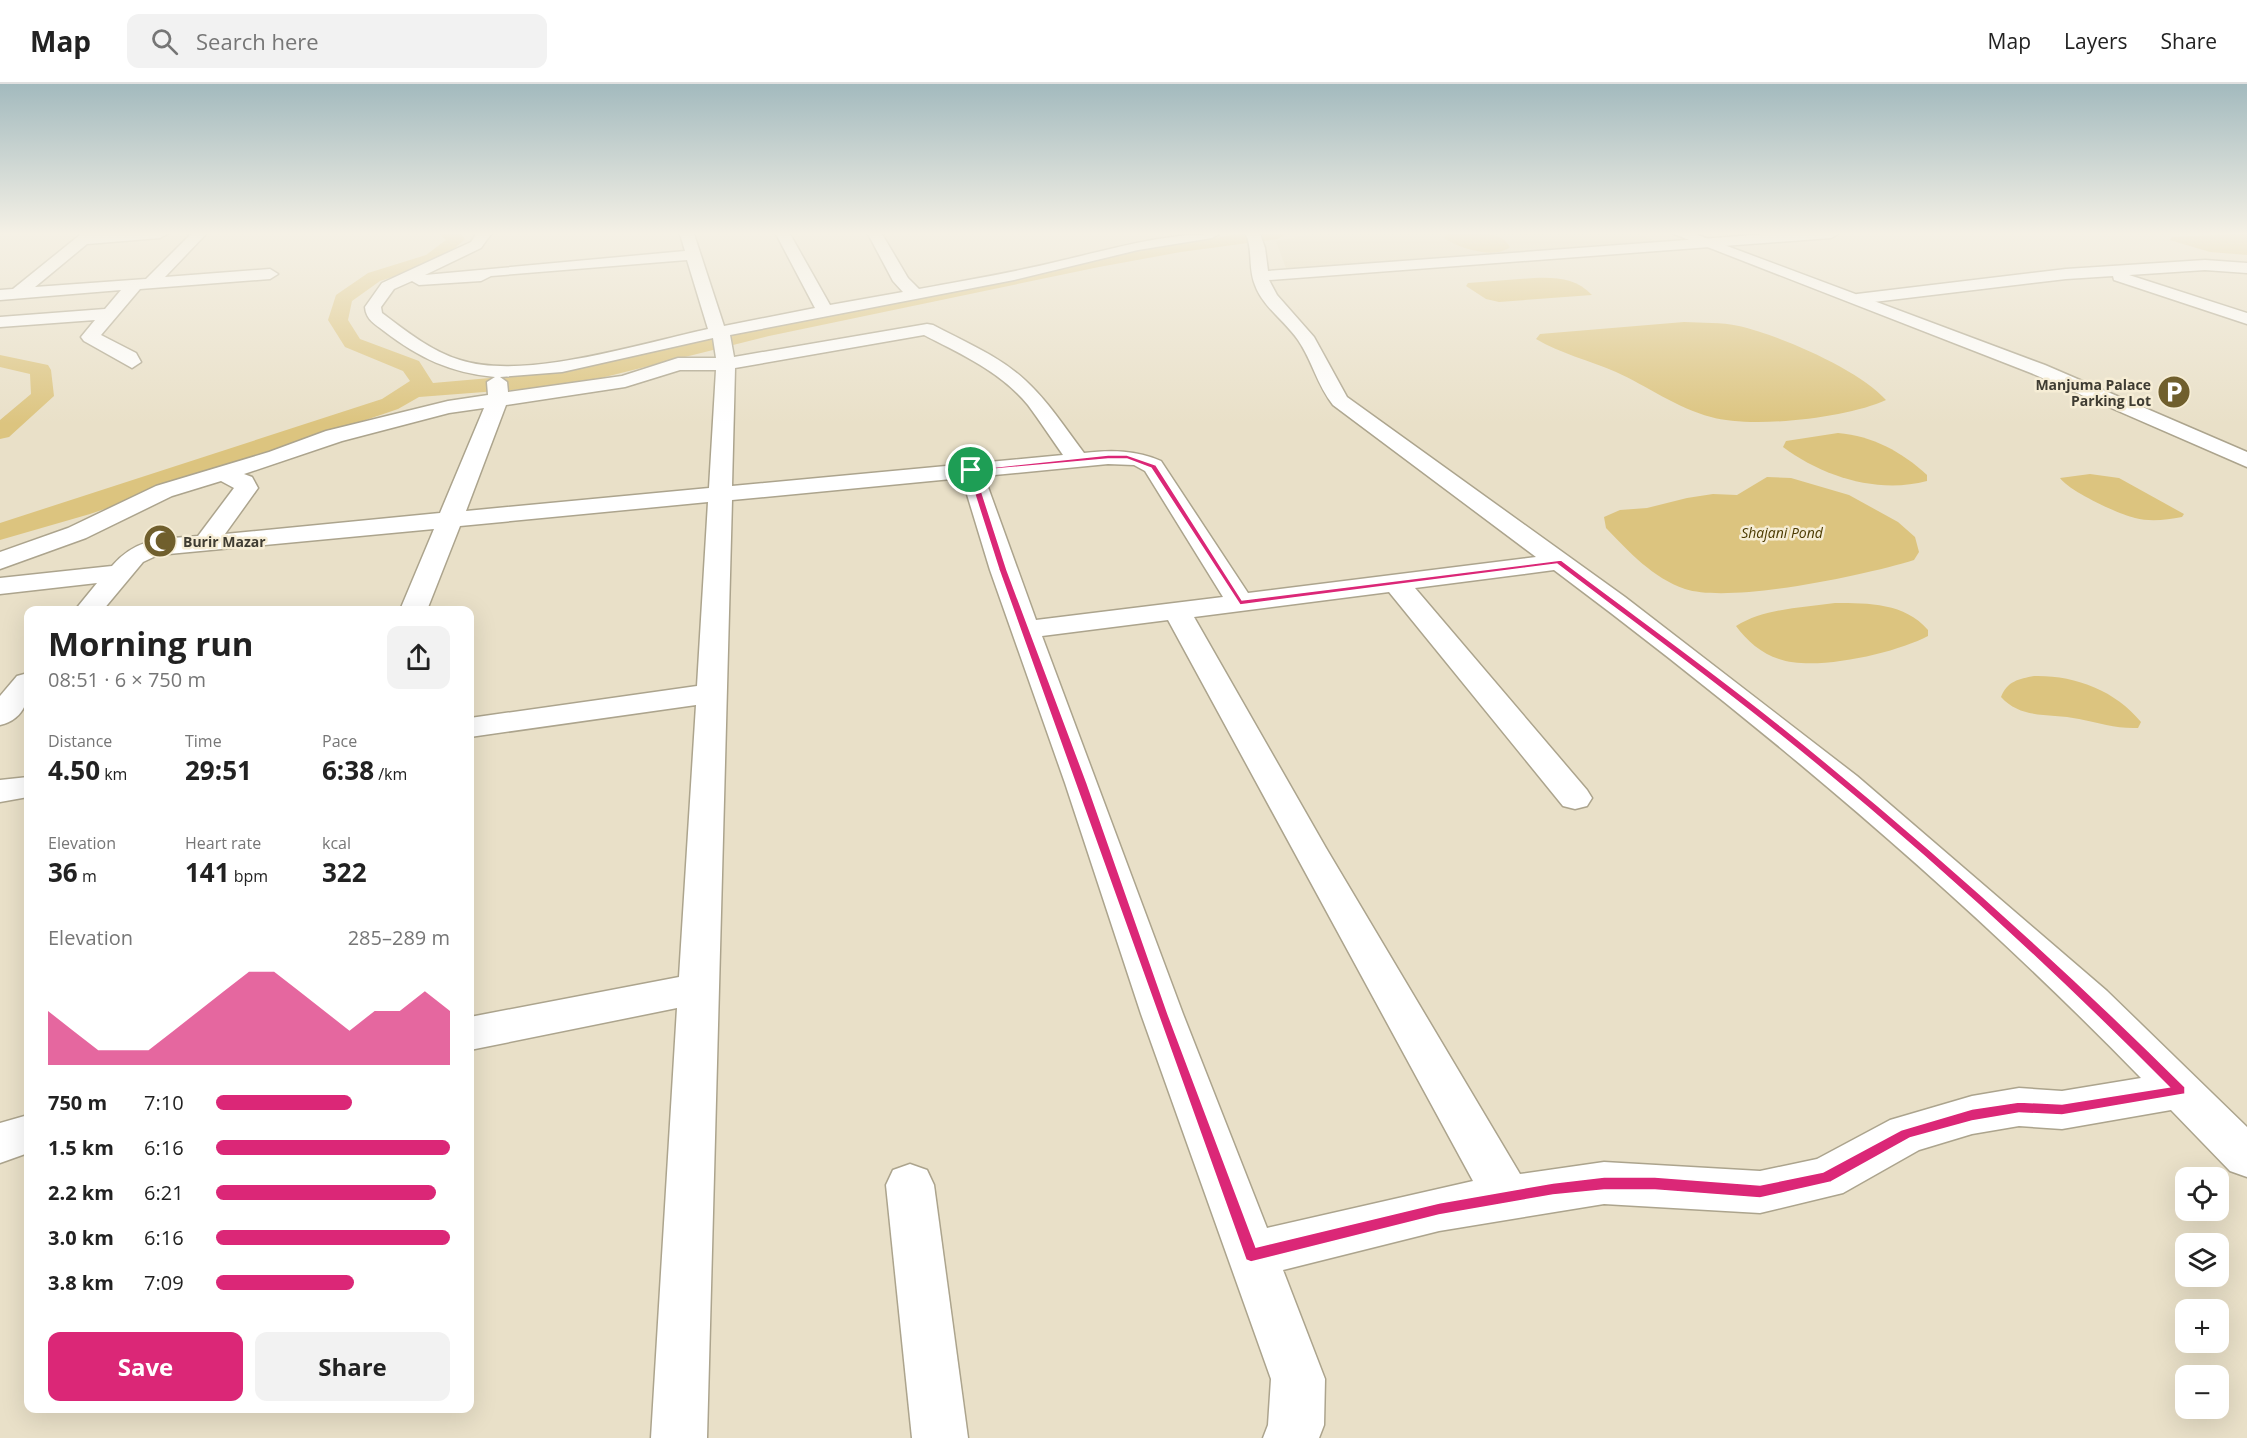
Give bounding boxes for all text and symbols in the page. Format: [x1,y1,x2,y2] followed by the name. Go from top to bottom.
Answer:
[127,14,547,68] search box
[30,22,91,60] text: Map
[148,25,181,58] icon: search
[196,26,319,56] text: Search here
[1988,27,2031,55] text: Map
[2064,27,2128,55] text: Layers
[2161,27,2217,55] text: Share
[2156,374,2192,410] parking icon: Manjuma Palace Parking Lot
[2035,375,2151,410] place label: Manjuma Palace Parking Lot
[945,444,996,495] pin
[954,453,987,486] icon: arrive
[142,523,178,559] mosque icon: Burir Mazar
[1741,523,1824,542] water label: Shajani Pond
[183,532,266,551] place label: Burir Mazar
[48,621,254,666] text: Morning run
[387,626,450,689] button: share
[48,666,206,693] text: 08:51 · 6 × 750 m
[48,730,112,752] text: Distance
[185,730,222,752] text: Time
[322,730,357,752] text: Pace
[48,752,100,788] text: 4.50
[185,752,252,788] text: 29:51
[322,752,374,788] text: 6:38
[100,763,127,785] text: km
[374,763,407,785] text: /km
[48,832,116,854] text: Elevation
[185,832,261,854] text: Heart rate
[322,832,351,854] text: kcal
[48,854,78,890] text: 36
[185,854,230,890] text: 141
[322,854,367,890] text: 322
[78,865,97,887] text: m
[230,865,268,887] text: bpm
[48,924,133,951] text: Elevation
[348,924,450,951] text: 285–289 m
[48,1089,107,1116] text: 750 m
[144,1089,184,1116] text: 7:10
[48,1134,114,1161] text: 1.5 km
[144,1134,184,1161] text: 6:16
[2175,1167,2229,1419] map controls
[2175,1167,2229,1221] button: locate
[48,1179,114,1206] text: 2.2 km
[144,1179,184,1206] text: 6:21
[48,1224,114,1251] text: 3.0 km
[144,1224,184,1251] text: 6:16
[2175,1233,2229,1287] button: layers
[48,1269,114,1296] text: 3.8 km
[144,1269,184,1296] text: 7:09
[2175,1299,2229,1353] button: +
[48,1332,243,1401] button: Save
[255,1332,450,1401] button: Share
[2175,1365,2229,1419] button: −

